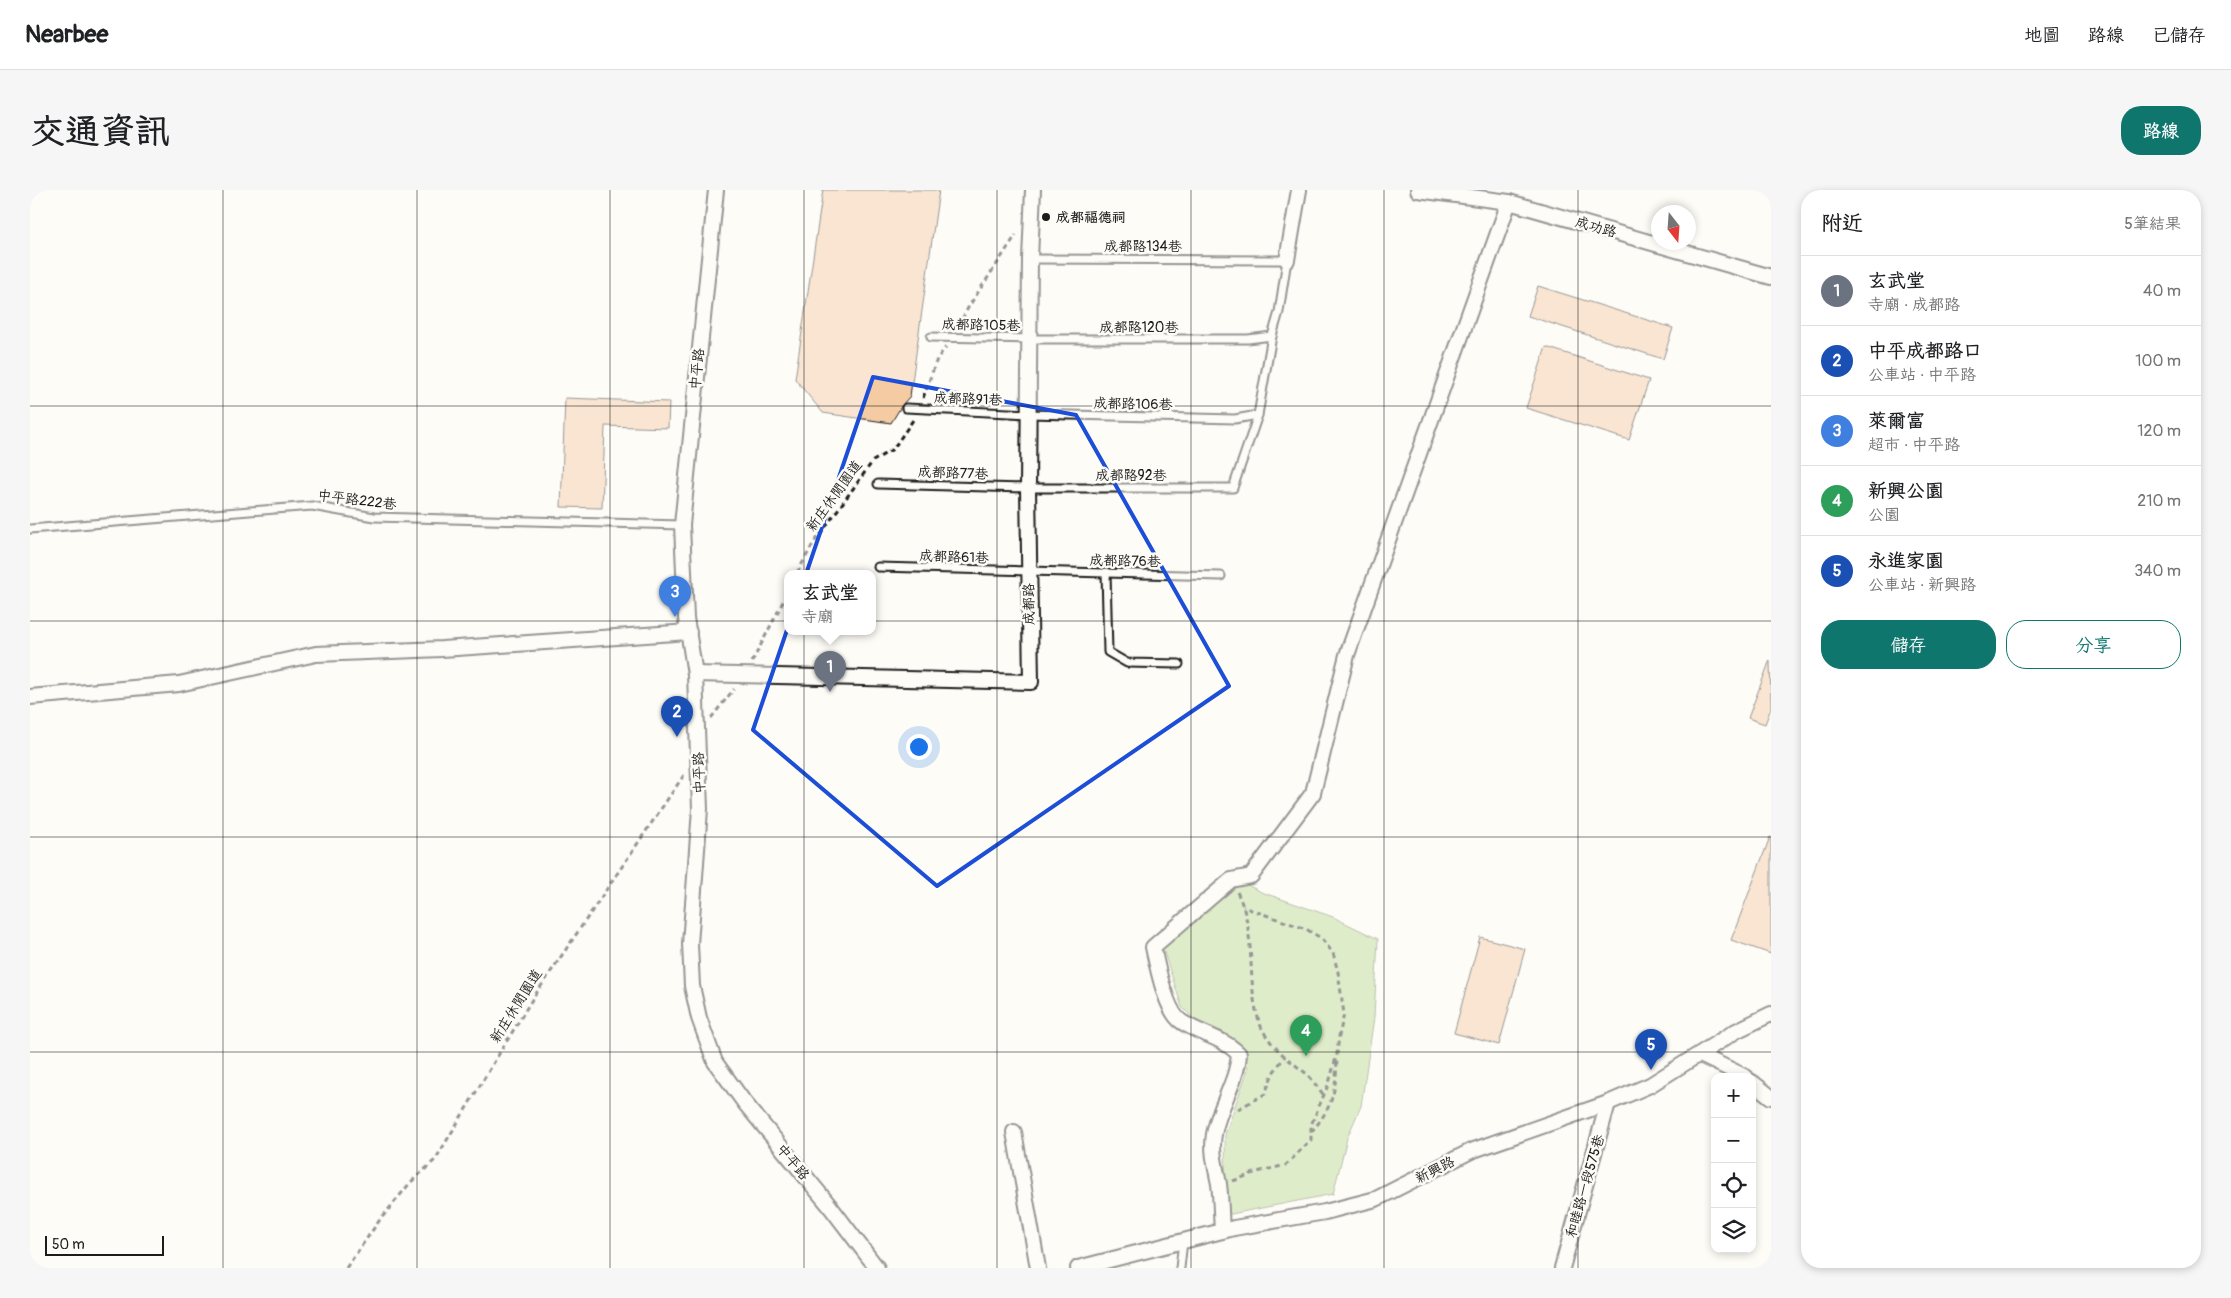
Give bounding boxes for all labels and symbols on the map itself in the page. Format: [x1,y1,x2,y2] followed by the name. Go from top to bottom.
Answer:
[1651,205,1696,250] north arrow
[1056,209,1126,226] place label: 成都福德祠
[1040,211,1052,223] marker: 成都福德祠
[1573,213,1619,241] street label: 成功路
[1104,238,1183,255] street label: 成都路134巷
[942,316,1021,334] street label: 成都路105巷
[1100,319,1179,336] street label: 成都路120巷
[686,347,708,391] street label: 中平路
[933,389,1004,409] street label: 成都路91巷
[1093,395,1174,413] street label: 成都路106巷
[802,457,866,535] street label: 新庄休閒園道
[917,463,990,483] street label: 成都路77巷
[1095,467,1168,484] street label: 成都路92巷
[317,487,398,513] street label: 中平路222巷
[919,547,990,567] street label: 成都路61巷
[1089,552,1162,570] street label: 成都路76巷
[659,576,691,617] pin: 3
[1020,583,1038,625] street label: 成都路
[814,651,846,692] pin: 1
[661,696,693,737] pin: 2
[906,734,932,760] your location
[690,752,708,794] street label: 中平路
[487,966,545,1046] street label: 新庄休閒園道
[1290,1015,1322,1056] pin: 4
[1635,1029,1667,1070] pin: 5
[1562,1131,1608,1240] street label: 和睦路一段575巷
[773,1140,813,1184] street label: 中平路
[1412,1153,1458,1187] street label: 新興路
[45,1233,164,1256] scale bar

